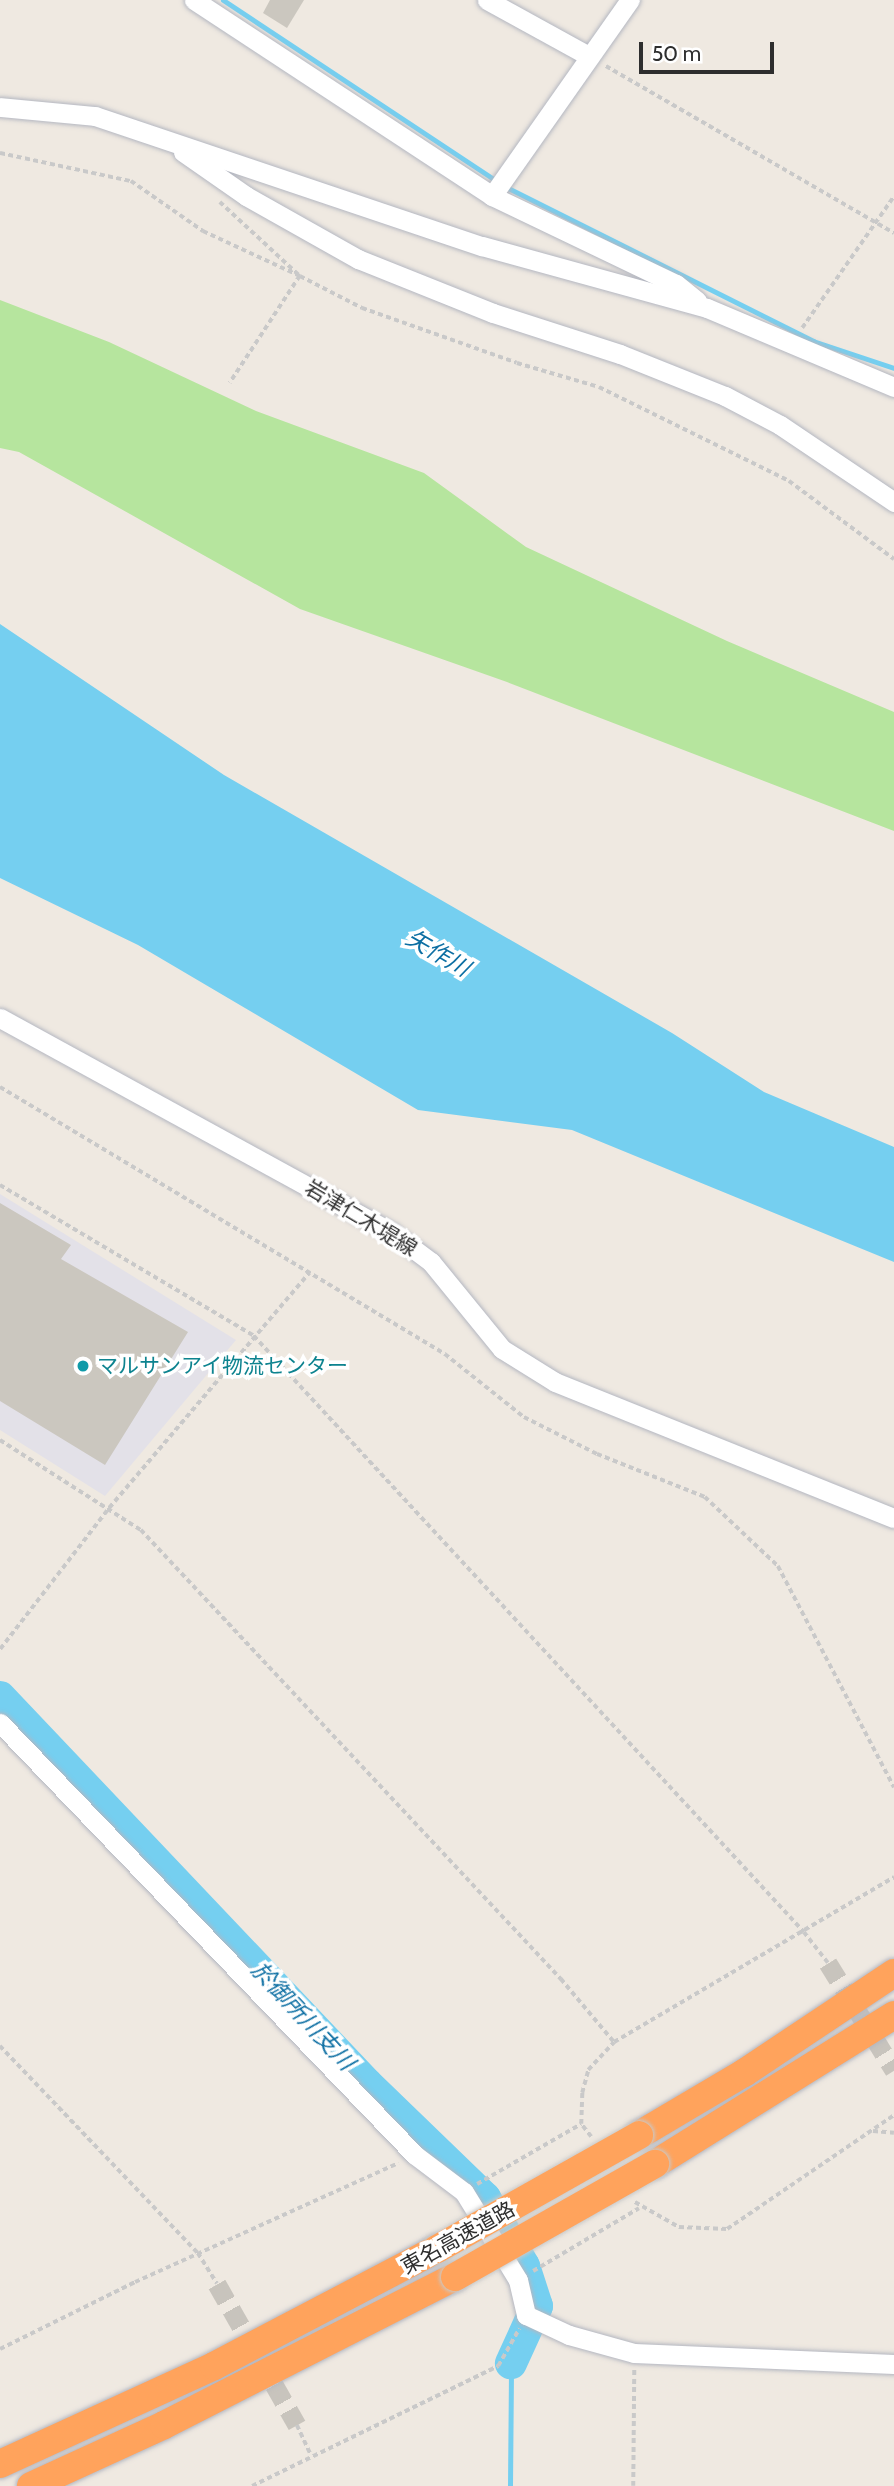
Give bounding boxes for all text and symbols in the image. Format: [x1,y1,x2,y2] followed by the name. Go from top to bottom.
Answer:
[642,28,777,72] scale bar
[652,41,701,66] text: 50 m
[401,924,475,982] water label: 矢作川
[301,1175,421,1261] street label: 岩津仁木堤線
[97,1353,349,1379] place label: マルサンアイ物流センター
[75,1358,91,1374] marker: マルサンアイ物流センター
[246,1956,360,2076] water label: 於御所川支川
[397,2196,519,2280] street label: 東名高速道路

